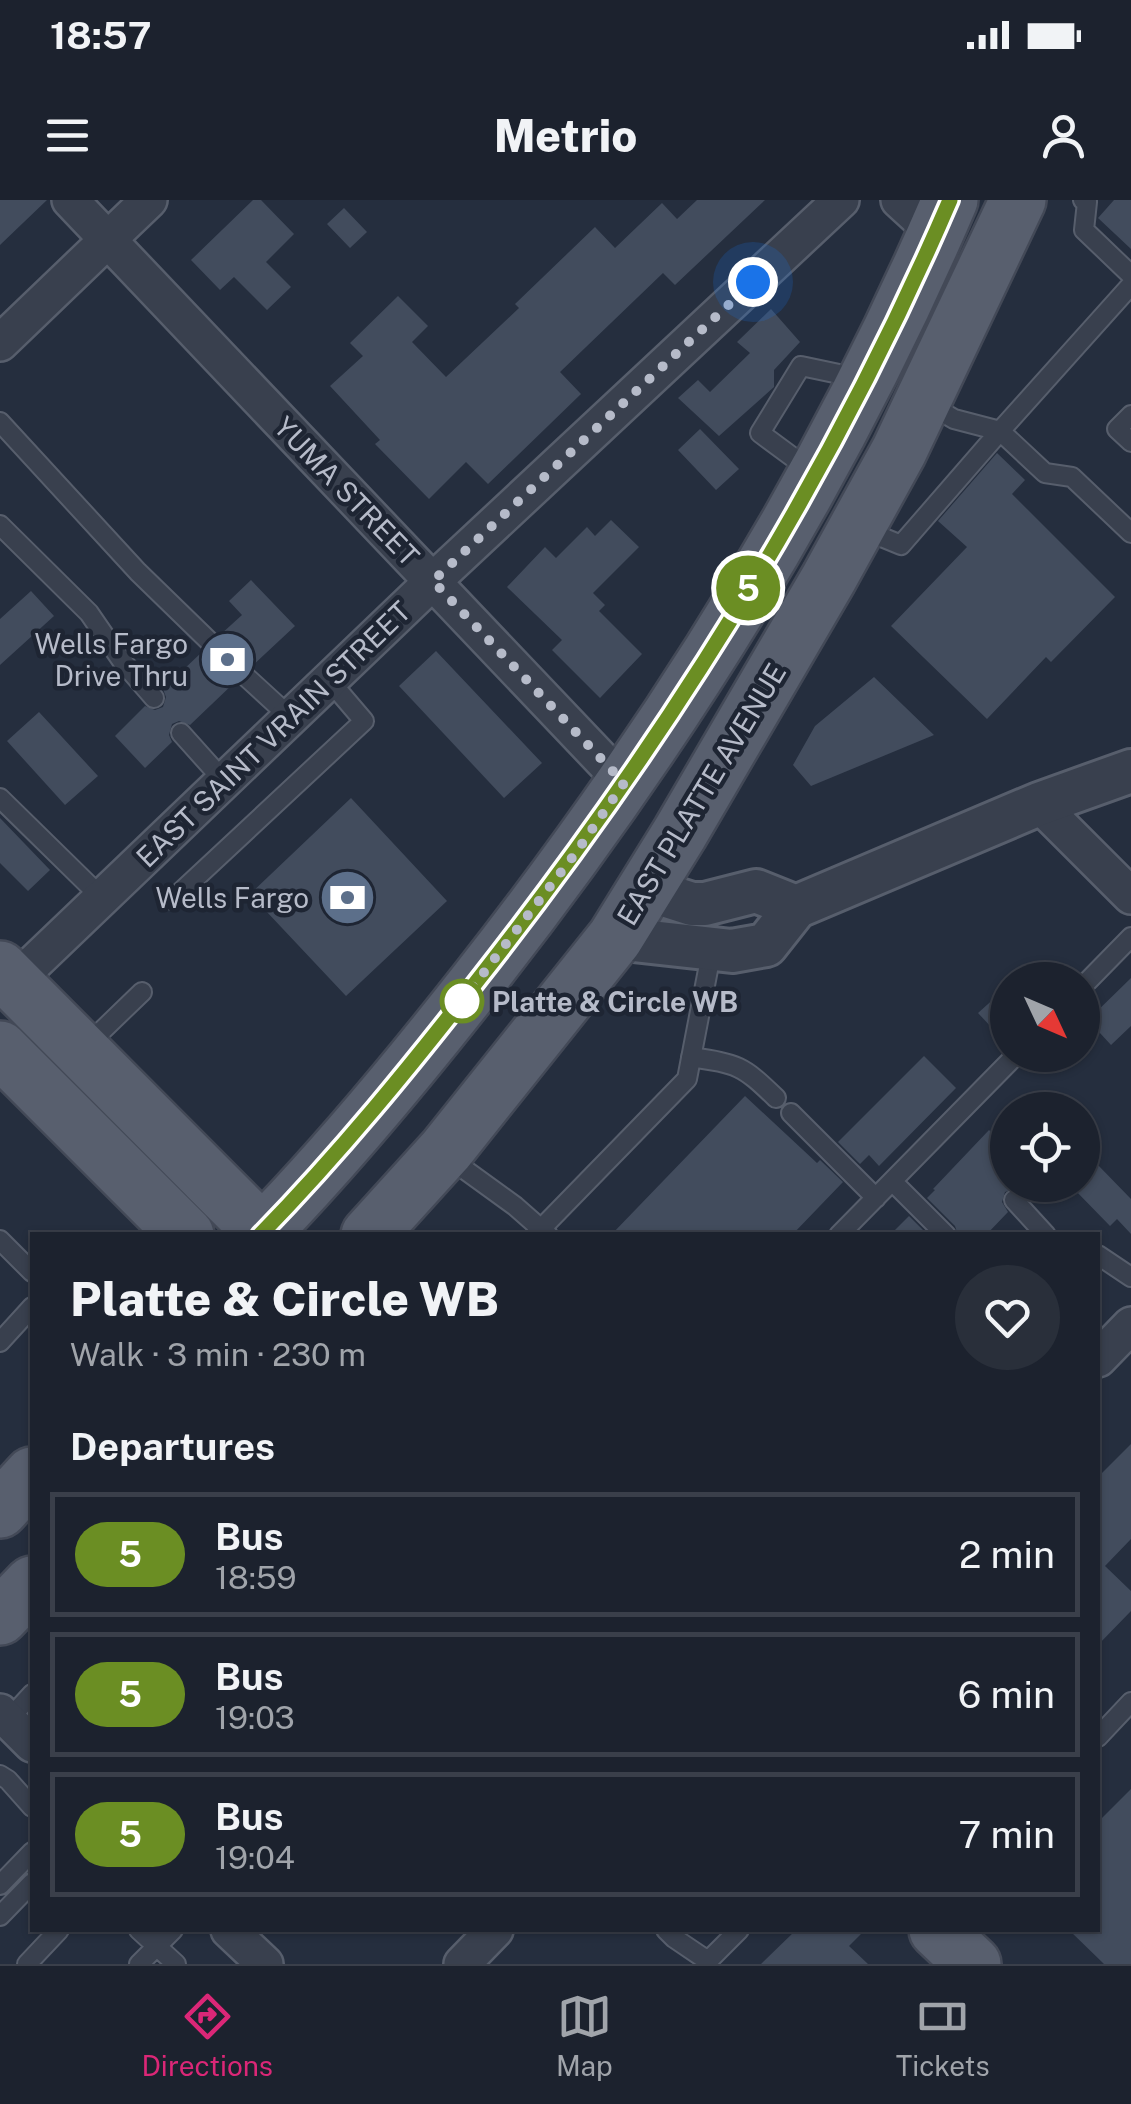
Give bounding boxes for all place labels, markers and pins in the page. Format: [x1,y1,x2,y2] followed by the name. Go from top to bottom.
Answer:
[35,627,188,692] place label: Wells Fargo Drive Thru
[197,629,257,689] bank icon: Wells Fargo Drive Thru
[318,867,378,927] bank icon: Wells Fargo
[156,881,309,914] place label: Wells Fargo
[441,980,483,1022] marker: Platte & Circle WB
[492,985,738,1018] place label: Platte & Circle WB

